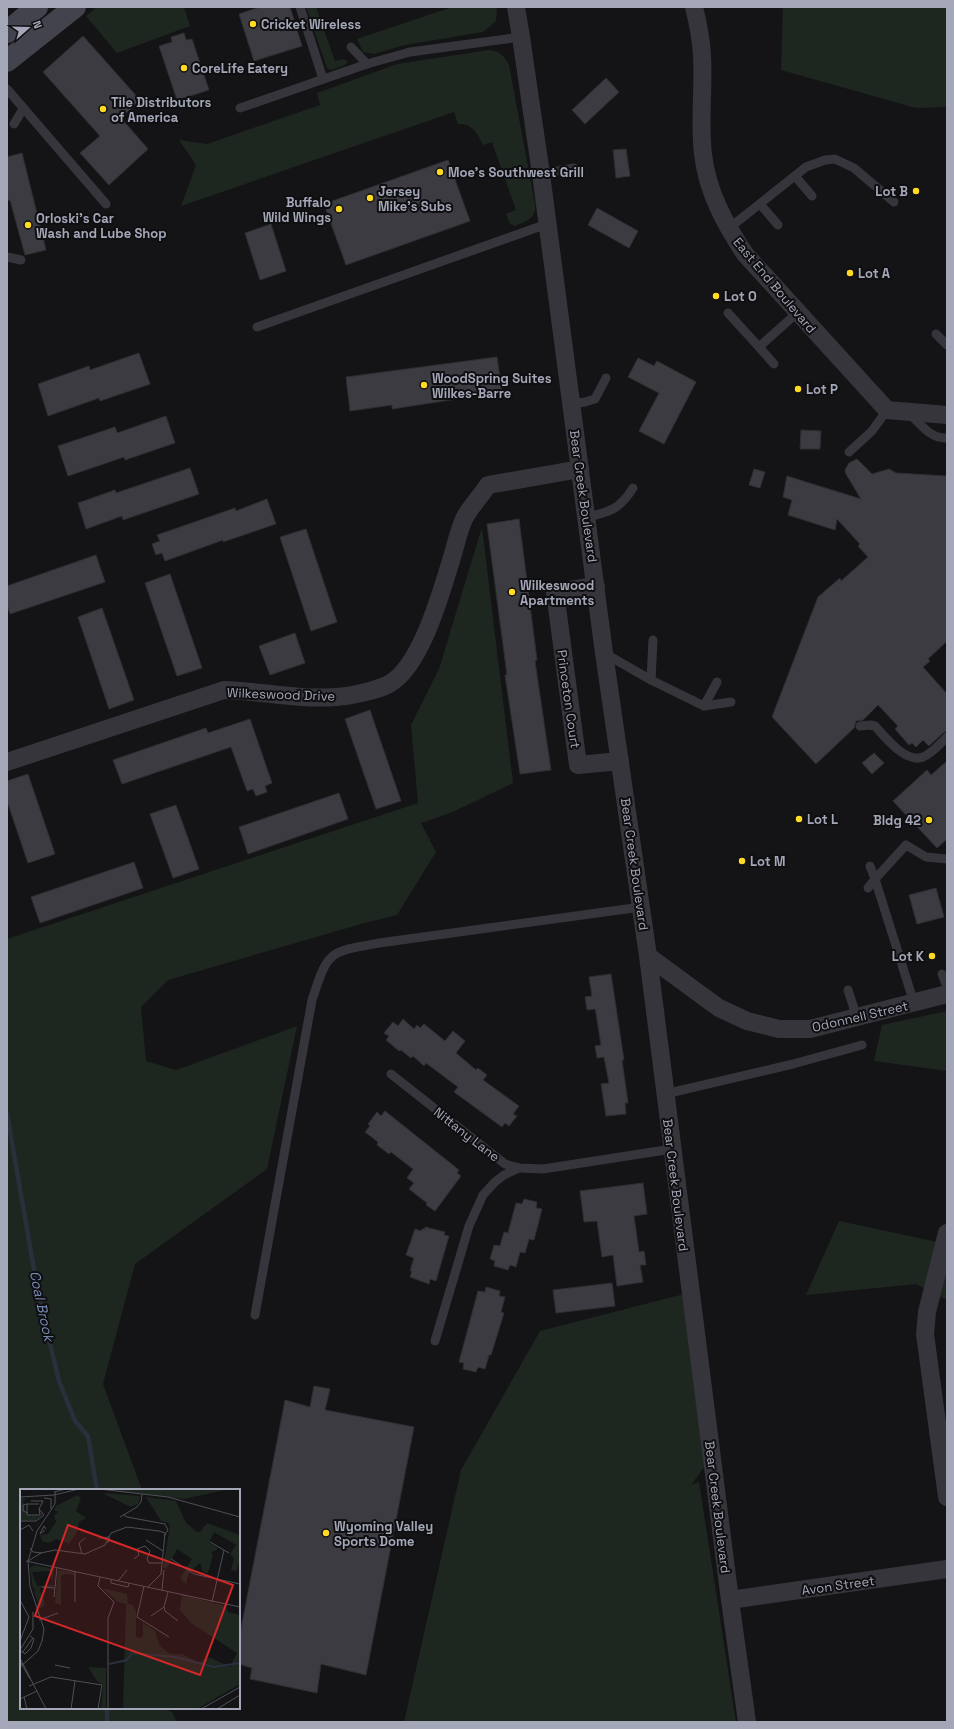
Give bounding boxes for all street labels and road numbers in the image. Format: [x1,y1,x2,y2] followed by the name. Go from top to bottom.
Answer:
[729,234,820,337] street label: East End Boulevard
[566,429,601,563] street label: Bear Creek Boulevard
[553,649,584,749] street label: Princeton Court
[227,684,335,705] street label: Wilkeswood Drive
[617,797,652,931] street label: Bear Creek Boulevard
[810,997,910,1036] street label: Odonnell Street
[430,1103,503,1165] street label: Nittany Lane
[659,1118,692,1252] street label: Bear Creek Boulevard
[701,1440,734,1574] street label: Bear Creek Boulevard
[800,1572,876,1599] street label: Avon Street

